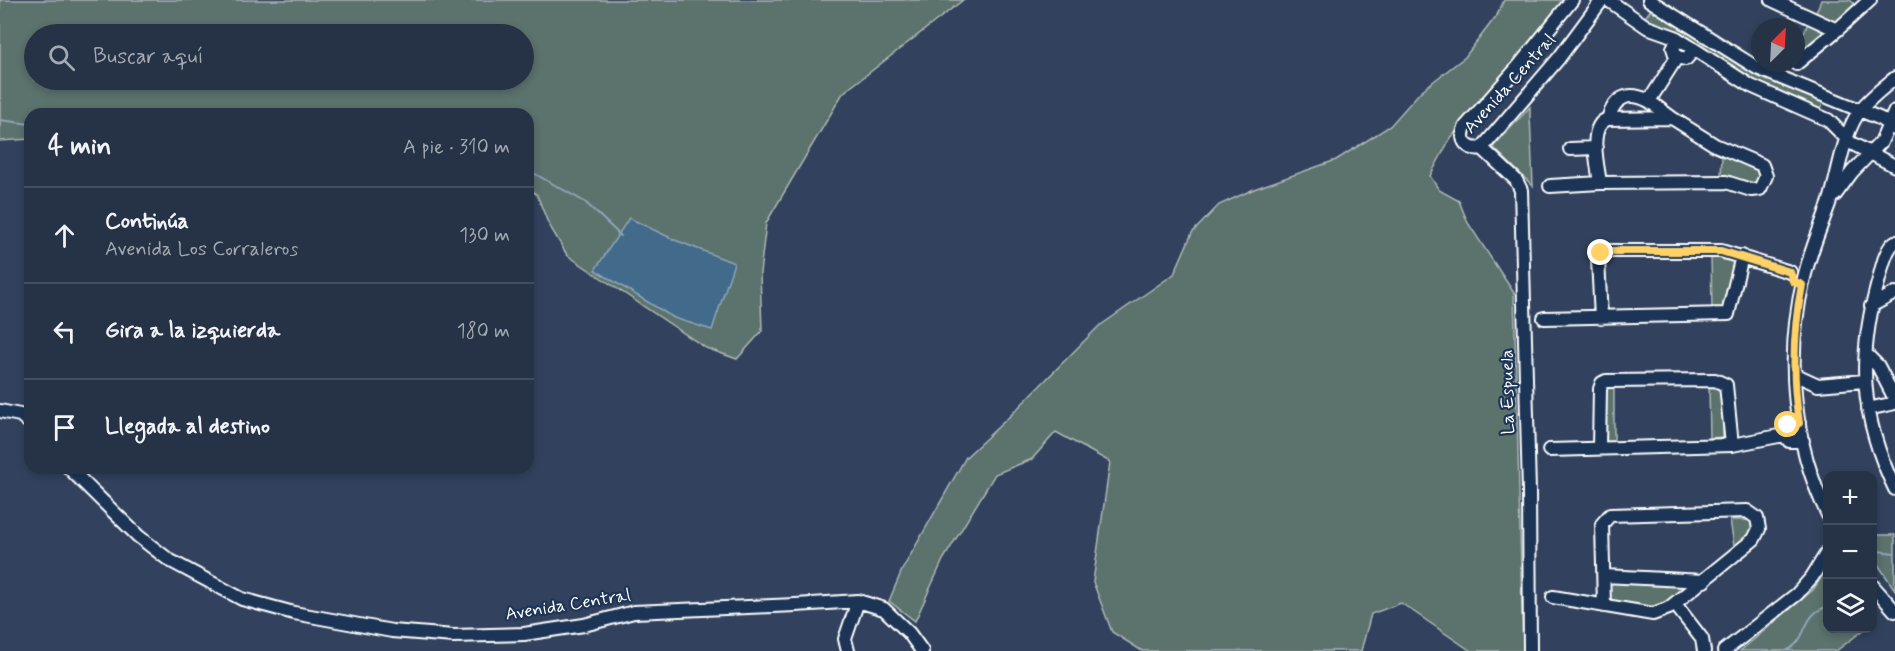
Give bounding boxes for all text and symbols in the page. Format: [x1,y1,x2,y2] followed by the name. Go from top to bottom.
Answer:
[1751,18,1805,72] north arrow
[24,24,534,90] search box
[1459,29,1561,139] street label: Avenida Central
[45,41,78,74] icon: search
[93,43,204,71] text: Buscar aquí
[48,130,111,164] text: 4 min
[403,134,510,161] text: A pie · 310 m
[105,208,189,236] text: Continúa
[48,219,81,252] icon: ahead
[459,222,510,249] text: 130 m
[105,236,298,263] text: Avenida Los Corraleros
[1587,239,1613,265] route end
[48,315,81,348] icon: left
[105,317,280,345] text: Gira a la izquierda
[457,318,510,345] text: 180 m
[1495,349,1521,435] street label: La Espuela
[48,411,81,444] icon: arrive
[1774,411,1800,437] route start
[105,413,270,441] text: Llegada al destino
[1823,471,1877,633] map controls
[1823,471,1877,525] button: +
[1823,525,1877,579] button: −
[1823,579,1877,633] button: layers
[503,583,633,627] street label: Avenida Central

